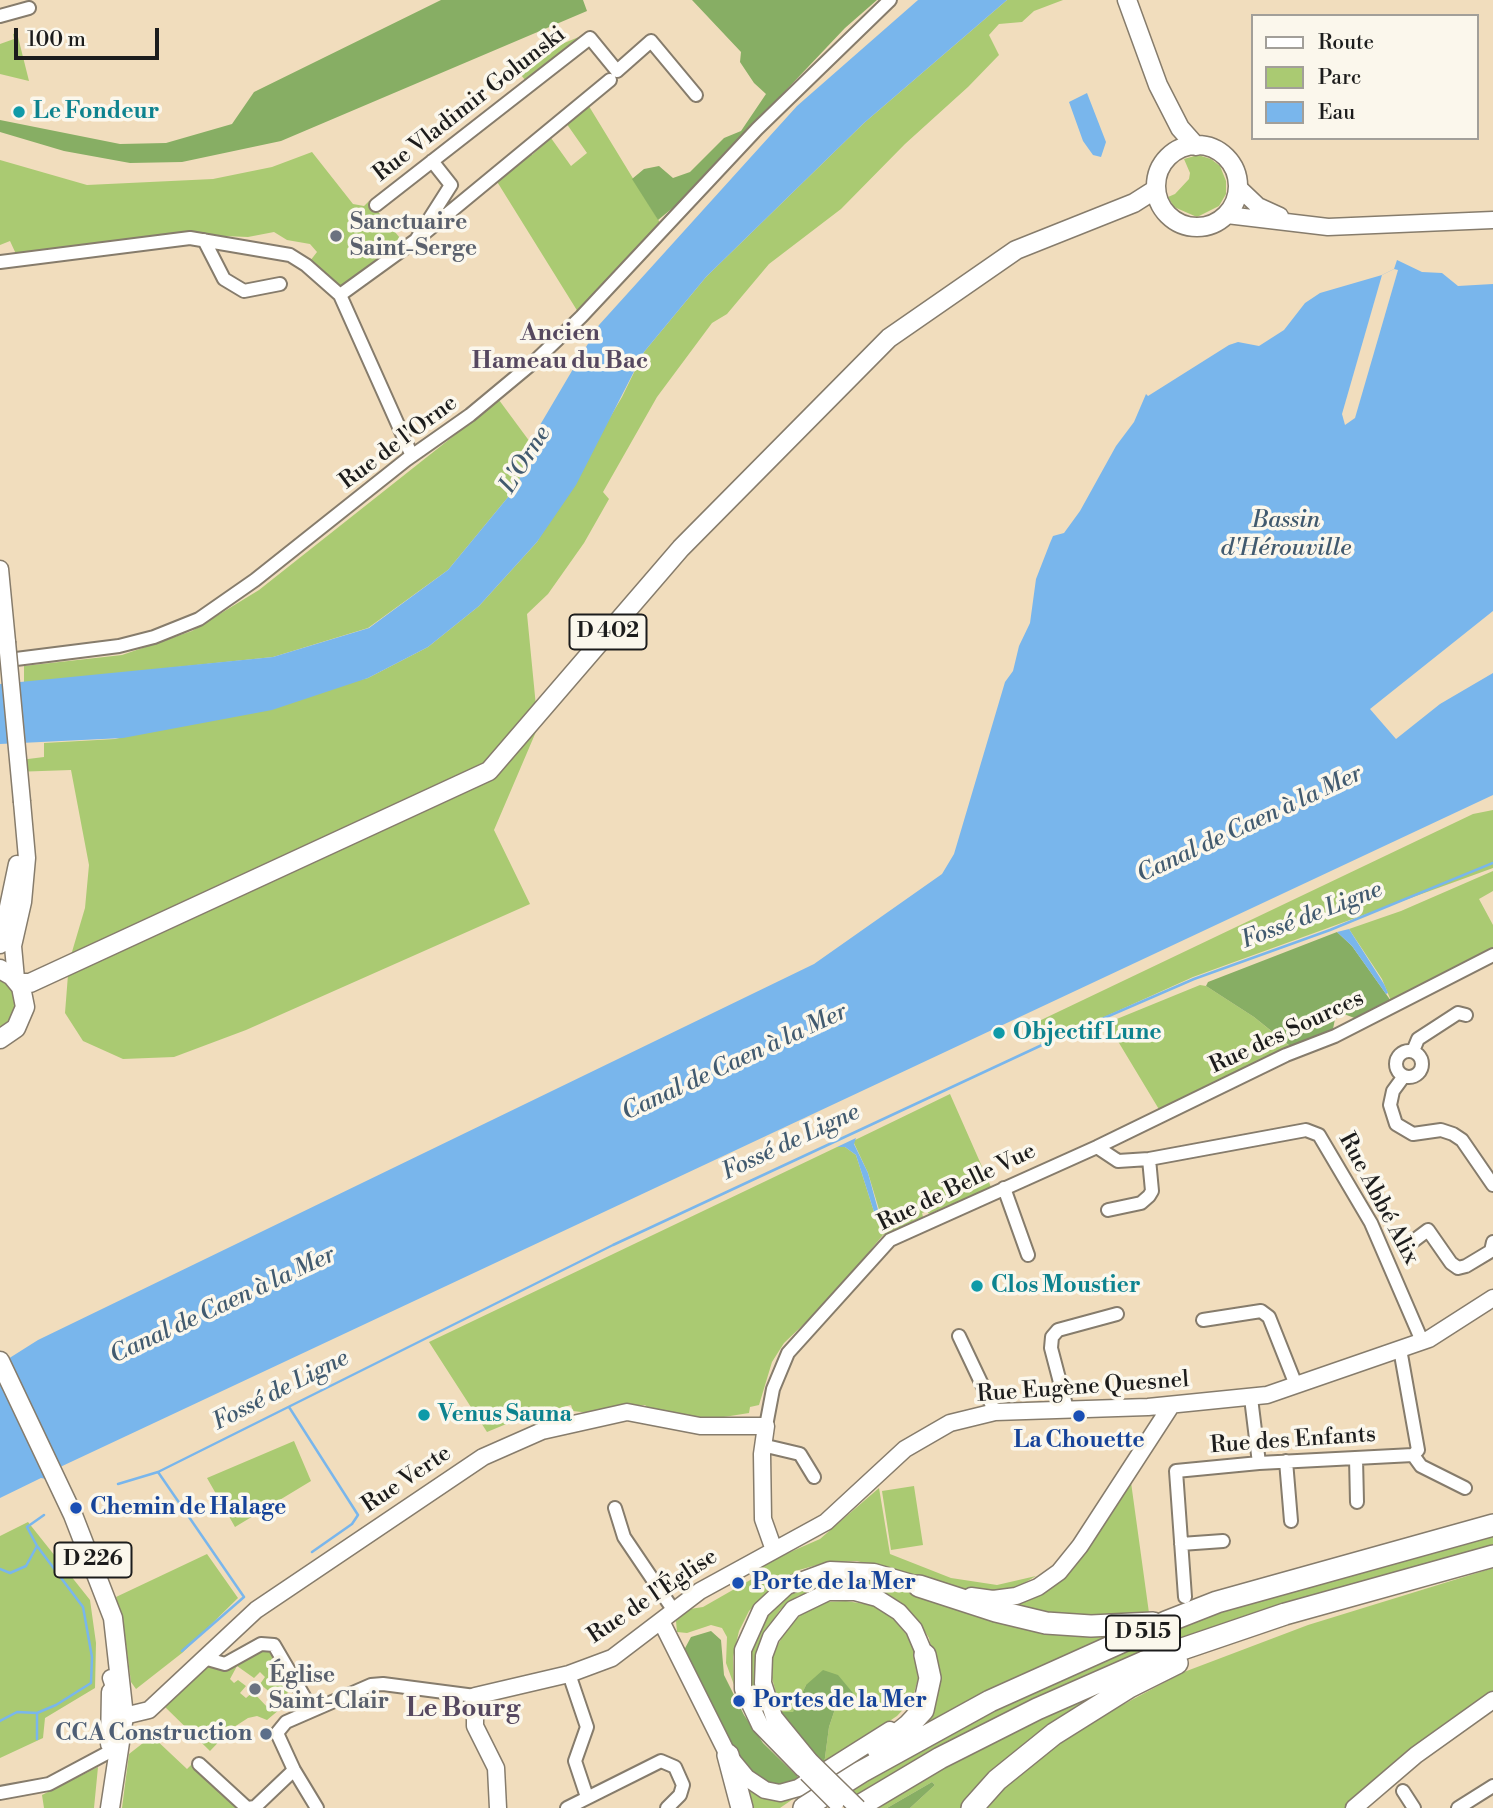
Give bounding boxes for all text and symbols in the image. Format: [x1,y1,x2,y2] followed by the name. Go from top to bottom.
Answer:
[18,14,163,58] scale bar
[1252,14,1479,140] legend
[368,21,572,189] street label: Rue Vladimir Golunski
[27,27,86,53] text: 100 m
[1318,30,1374,56] text: Route
[1318,65,1361,91] text: Parc
[33,98,159,126] place label: Le Fondeur
[1318,100,1355,126] text: Eau
[11,104,27,120] marker: Le Fondeur
[350,209,477,263] place label: Sanctuaire Saint-Serge
[328,228,344,244] marker: Sanctuaire Saint-Serge
[472,320,648,376] district label: Ancien Hameau du Bac
[335,390,463,496] street label: Rue de l'Orne
[494,421,558,499] water label: L'Orne
[1221,507,1351,563] water label: Bassin d'Hérouville
[570,614,646,650] road number: D 402
[1133,760,1367,890] water label: Canal de Caen à la Mer
[1237,876,1387,956] water label: Fossé de Ligne
[1205,985,1369,1081] street label: Rue des Sources
[618,998,852,1128] water label: Canal de Caen à la Mer
[1013,1019,1162,1047] place label: Objectif Lune
[991,1025,1007,1041] marker: Objectif Lune
[717,1098,865,1188] water label: Fossé de Ligne
[1332,1128,1424,1270] street label: Rue Abbé Alix
[873,1138,1041,1238] street label: Rue de Belle Vue
[106,1241,340,1371] water label: Canal de Caen à la Mer
[991,1272,1141,1300] place label: Clos Moustier
[969,1278,985,1294] marker: Clos Moustier
[208,1344,354,1438] water label: Fossé de Ligne
[976,1367,1190,1409] street label: Rue Eugène Quesnel
[438,1401,572,1429] place label: Venus Sauna
[416,1407,432,1423] marker: Venus Sauna
[1071,1408,1087,1424] marker: La Chouette
[1209,1421,1377,1461] street label: Rue des Enfants
[1013,1427,1145,1455] place label: La Chouette
[357,1440,457,1520] street label: Rue Verte
[90,1494,286,1522] place label: Chemin de Halage
[68,1500,84,1516] marker: Chemin de Halage
[55,1542,132,1578] road number: D 226
[583,1543,723,1651] street label: Rue de l'Église
[752,1569,916,1597] place label: Porte de la Mer
[730,1575,746,1591] marker: Porte de la Mer
[1106,1616,1180,1650] road number: D 515
[269,1662,389,1716] place label: Église Saint-Clair
[247,1681,263,1697] marker: Église Saint-Clair
[753,1687,927,1715] place label: Portes de la Mer
[731,1693,747,1709] marker: Portes de la Mer
[406,1694,520,1726] district label: Le Bourg
[55,1720,252,1748] place label: CCA Construction
[258,1726,274,1742] marker: CCA Construction

